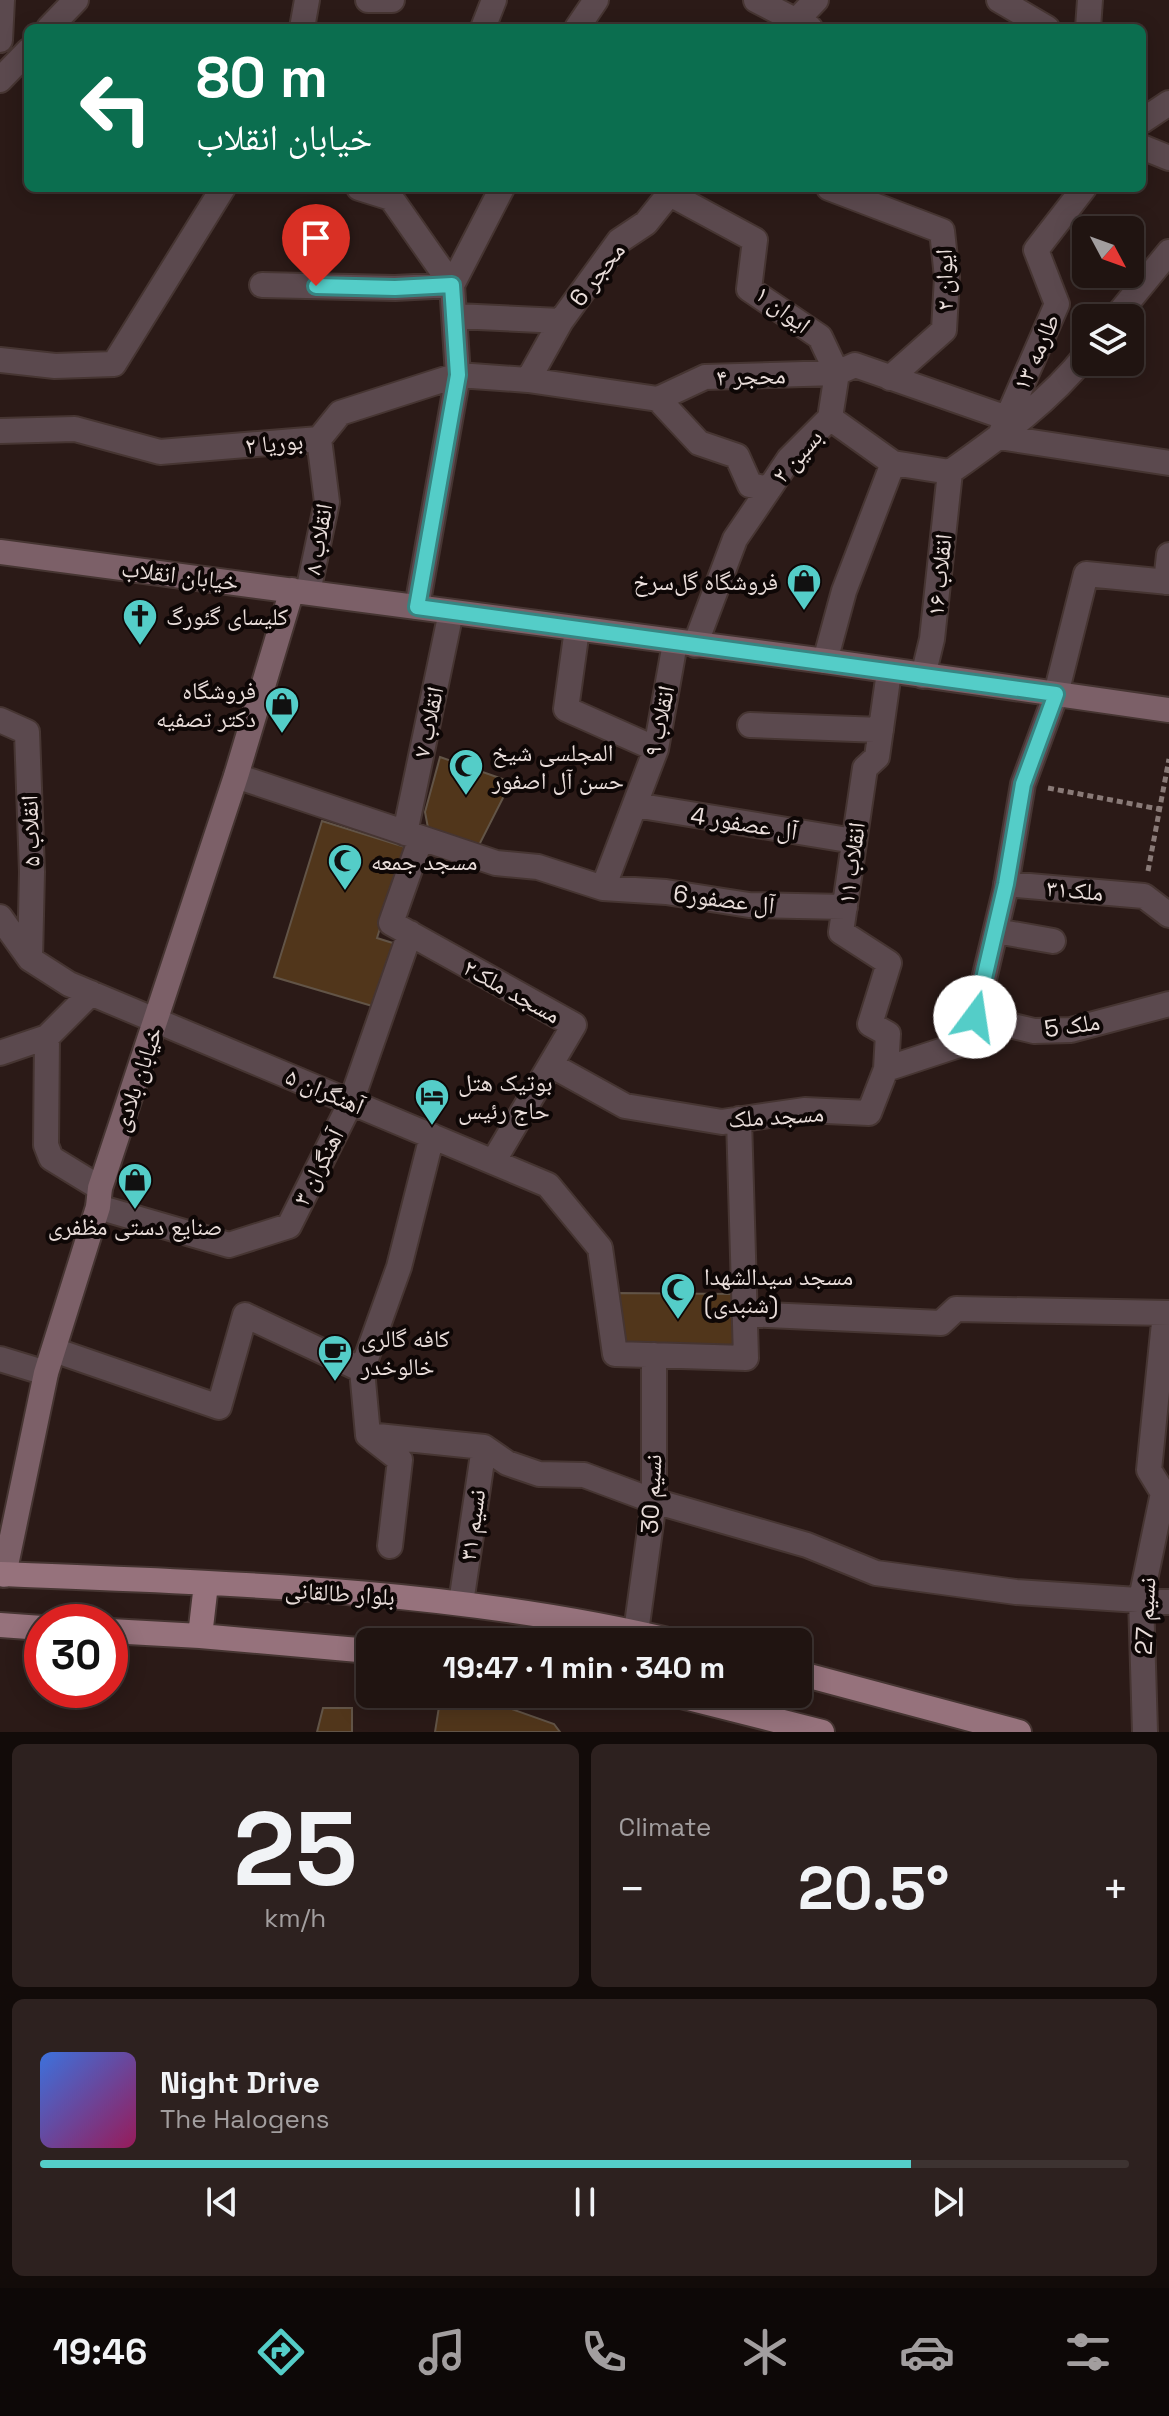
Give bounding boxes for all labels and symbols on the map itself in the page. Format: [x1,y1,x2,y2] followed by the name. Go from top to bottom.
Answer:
[282,204,350,286] pin
[1072,216,1144,288] north arrow
[562,236,632,312] street label: محجر 6
[928,249,960,311] street label: ایوان ۲
[749,278,817,340] street label: ایوان ۱
[1005,309,1067,395] street label: طارمه ۱۳
[716,359,786,393] street label: محجر ۴
[765,422,829,490] street label: بسین ۲
[244,425,304,461] street label: بوریا ۲
[297,501,339,577] street label: انقلاب ۸
[919,532,959,618] street label: انقلاب ۱۶
[120,552,240,598] street label: خیابان انقلاب
[785,562,823,612] shop icon: فروشگاه گل‌سرخ
[633,566,778,597] place label: فروشگاه گل‌سرخ
[121,597,159,647] church icon: کلیسای گئورگ
[166,601,288,632] place label: کلیسای گئورگ
[156,675,256,734] place label: فروشگاه دکتر تصفیه
[636,683,682,759] street label: انقلاب ۹
[405,684,451,760] street label: انقلاب ۷
[263,685,301,735] shop icon: فروشگاه دکتر تصفیه
[491,737,624,796] place label: المجلسی شیخ حسن آل اصفور
[447,747,485,797] mosque icon: المجلسی شیخ حسن آل اصفور
[13,795,47,867] street label: انقلاب ۵
[688,799,801,847] street label: آل عصفور 4
[830,820,872,906] street label: انقلاب ۱۱
[326,842,364,892] mosque icon: مسجد جمعه
[371,846,477,877] place label: مسجد جمعه
[1045,872,1105,908] street label: ملک۳۱
[672,877,777,921] street label: آل عصفور6
[458,952,566,1030] street label: مسجد ملک۲
[933,975,1017,1059] position arrow
[1042,1006,1102,1044] street label: ملک 5
[105,1022,169,1136] street label: خیابان بلادی
[281,1061,370,1122] street label: آهنگران ۵
[458,1067,553,1126] place label: بوتیک هتل حاج رئیس
[413,1077,451,1127] hotel icon: بوتیک هتل حاج رئیس
[727,1097,825,1135] street label: مسجد ملک
[285,1122,351,1211] street label: آهنگران ۳
[116,1161,154,1211] shop icon: صنایع دستی مظفری
[48,1211,222,1242] place label: صنایع دستی مظفری
[704,1261,853,1320] place label: مسجد سیدالشهدا (شنبدی)
[659,1271,697,1321] mosque icon: مسجد سیدالشهدا (شنبدی)
[360,1323,450,1382] place label: کافه گالری خالوخدر
[316,1333,354,1383] cafe icon: کافه گالری خالوخدر
[633,1453,670,1535] street label: نسیم 30
[452,1487,493,1563] street label: نسیم ۳۱
[284,1574,396,1612] street label: بلوار طالقانی
[1127,1576,1164,1656] street label: نسیم 27
[24,1604,128,1708] speed limit sign: 30

